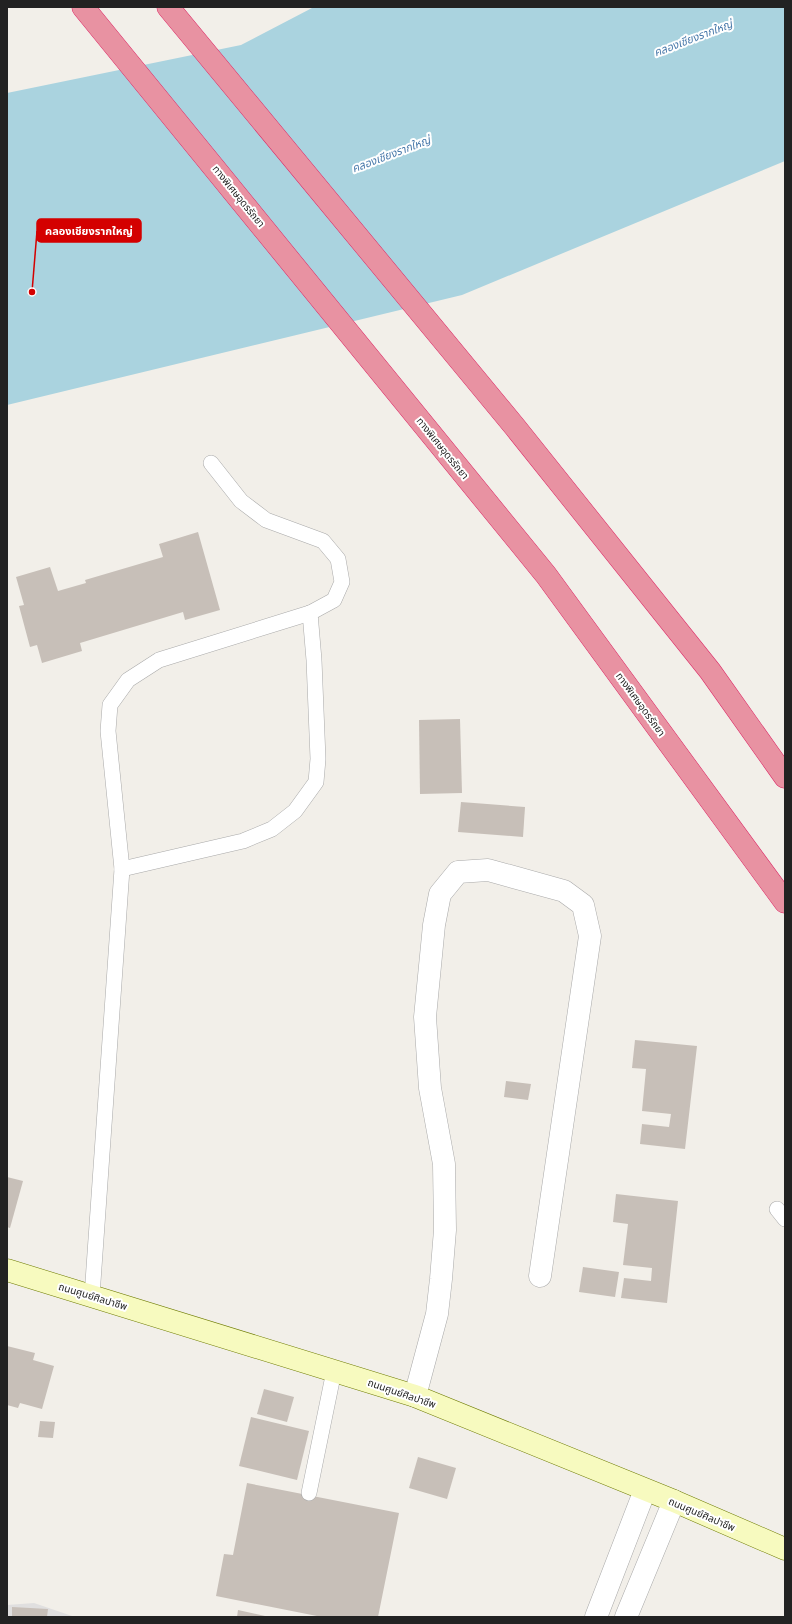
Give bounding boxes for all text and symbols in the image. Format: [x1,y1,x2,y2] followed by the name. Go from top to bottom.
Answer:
[652,17,736,59] water label: คลองเชียงรากใหญ่
[350,133,434,175] water label: คลองเชียงรากใหญ่
[210,163,267,230] street label: ทางพิเศษอุดรรัถยา
[37,219,141,242] callout: คลองเชียงรากใหญ่
[45,225,133,238] text: คลองเชียงรากใหญ่
[414,415,471,482] street label: ทางพิเศษอุดรรัถยา
[613,670,667,739] street label: ทางพิเศษอุดรรัถยา
[57,1281,129,1313] street label: ถนนศูนย์ศิลปาชีพ
[366,1377,437,1411] street label: ถนนศูนย์ศิลปาชีพ
[667,1495,737,1534] street label: ถนนศูนย์ศิลปาชีพ

